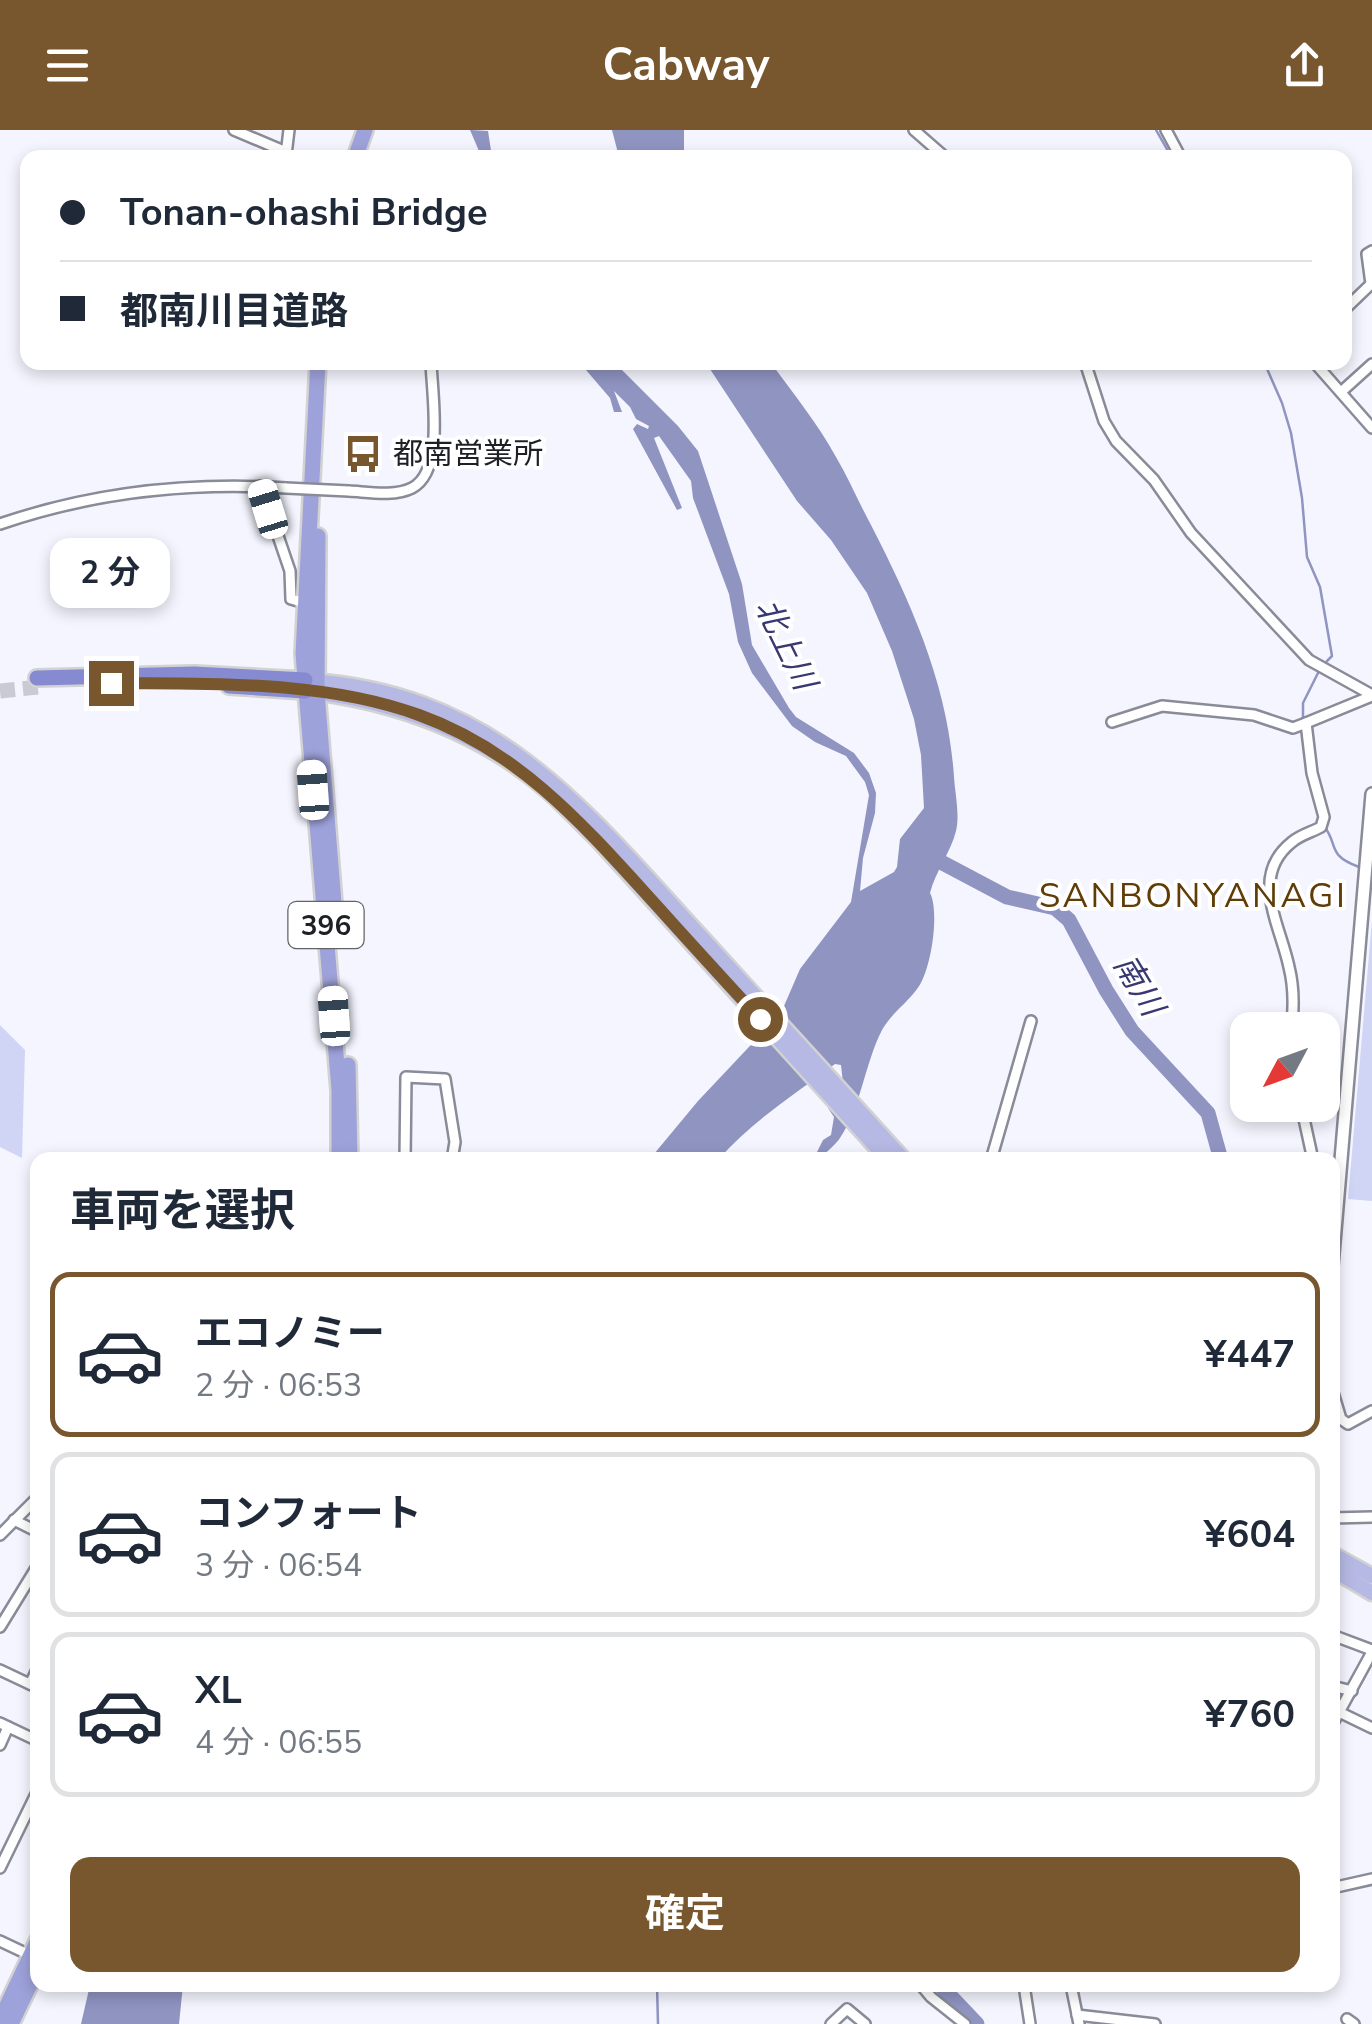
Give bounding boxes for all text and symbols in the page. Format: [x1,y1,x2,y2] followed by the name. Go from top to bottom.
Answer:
[603,35,769,96] text: Cabway
[40,38,95,93] icon: menu
[1277,38,1332,93] icon: share
[120,187,488,238] text: Tonan-ohashi Bridge
[120,286,348,337] text: 都南川目道路
[342,433,384,475] bus stop icon: 都南営業所
[393,434,543,475] place label: 都南営業所
[245,476,291,542] car
[51,538,171,608] callout: 2 分
[80,551,140,594] text: 2 分
[745,592,827,699] water label: 北上川
[89,661,134,706] route end
[296,759,330,821] car
[1039,872,1347,919] district label: SANBONYANAGI
[288,902,364,948] road number: 396
[1104,947,1175,1026] water label: 南川
[317,985,351,1047] car
[738,997,783,1042] route start
[1230,1012,1340,1122] north arrow
[1230,1012,1340,1122] map controls
[70,1181,295,1242] text: 車両を選択
[195,1308,385,1359] text: エコノミー
[75,1310,165,1400] icon: car
[1204,1329,1295,1380] text: ¥447
[195,1364,362,1407] text: 2 分 · 06:53
[195,1488,422,1539] text: コンフォート
[75,1490,165,1580] icon: car
[1204,1509,1295,1560] text: ¥604
[195,1544,362,1587] text: 3 分 · 06:54
[195,1665,242,1716] text: XL
[75,1670,165,1760] icon: car
[1204,1689,1295,1740] text: ¥760
[195,1721,362,1764] text: 4 分 · 06:55
[70,1857,1300,1972] button: 確定

